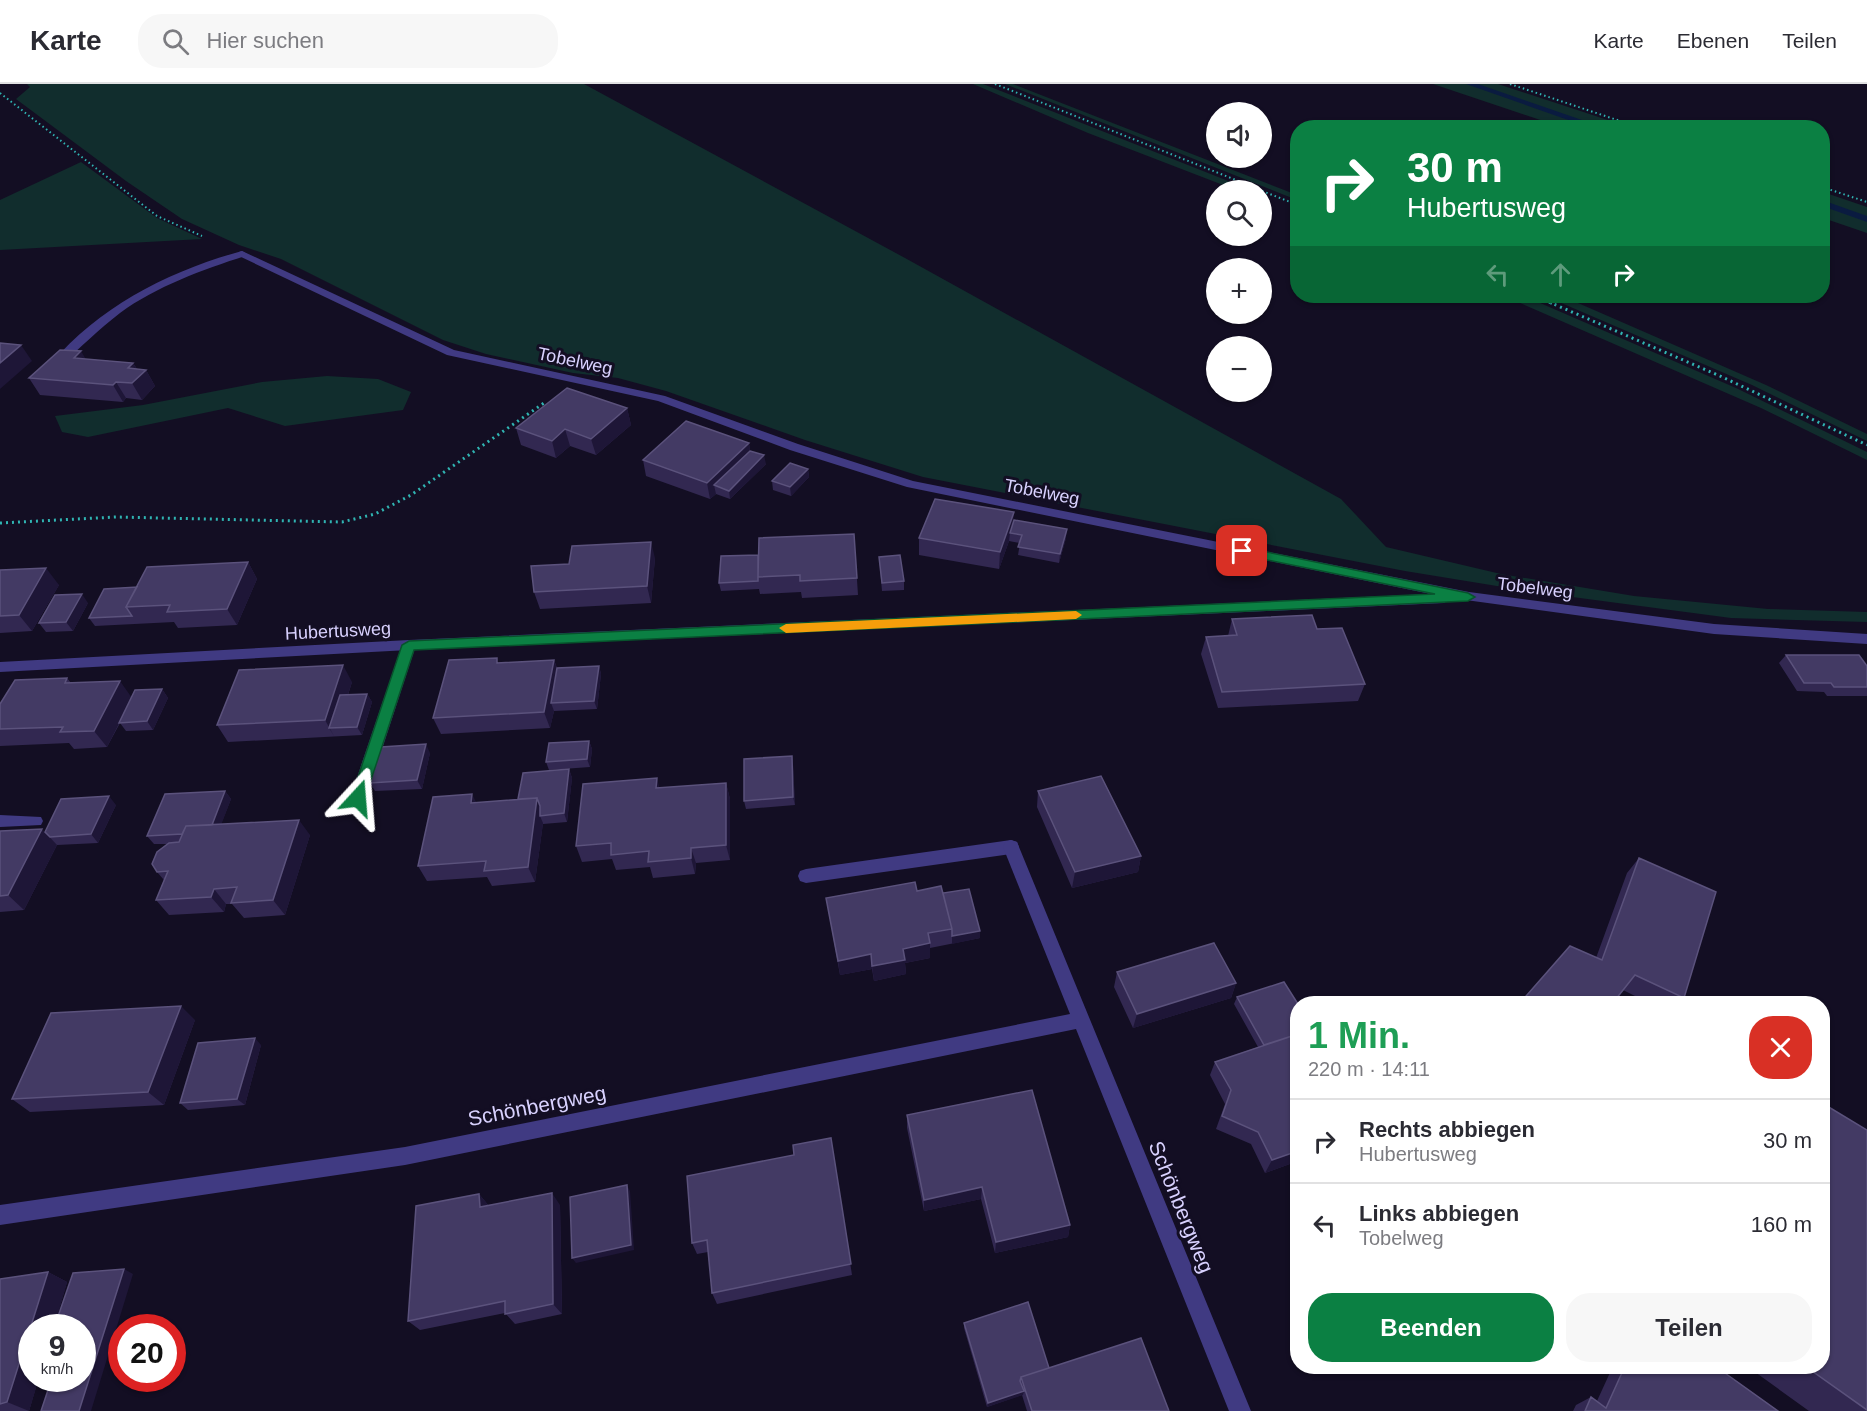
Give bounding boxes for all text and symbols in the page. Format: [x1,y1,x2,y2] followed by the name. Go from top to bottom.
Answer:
[138,14,558,68] search box
[30,25,102,56] text: Karte
[159,25,192,58] icon: search
[207,28,324,53] text: Hier suchen
[1594,29,1644,52] text: Karte
[1677,29,1749,52] text: Ebenen
[1782,29,1837,52] text: Teilen
[1206,102,1272,402] map controls
[1206,102,1272,168] button: sound
[1308,144,1386,222] icon: right
[1407,144,1503,191] text: 30 m
[1206,180,1272,246] button: search
[1407,193,1566,223] text: Hubertusweg
[1206,258,1272,324] button: +
[1481,258,1514,291] icon: left
[1544,258,1577,291] icon: ahead
[1607,258,1640,291] icon: right
[1206,336,1272,402] button: −
[536,343,614,379] street label: Tobelweg
[1003,475,1081,509] street label: Tobelweg
[1216,525,1267,576] pin
[1225,534,1258,567] icon: arrive
[1496,573,1574,603] street label: Tobelweg
[285,618,391,644] street label: Hubertusweg
[326,766,390,830] position arrow
[1308,1015,1410,1056] text: 1 Min.
[1749,1016,1812,1079] button: close
[1308,1058,1430,1080] text: 220 m · 14:11
[466,1081,608,1130] street label: Schönbergweg
[1359,1117,1535,1142] text: Rechts abbiegen
[1308,1125,1341,1158] icon: right
[1763,1128,1812,1153] text: 30 m
[1145,1138,1218,1276] street label: Schönbergweg
[1359,1143,1477,1165] text: Hubertusweg
[1359,1201,1519,1226] text: Links abbiegen
[1308,1209,1341,1242] icon: left
[1751,1212,1812,1237] text: 160 m
[1359,1227,1444,1249] text: Tobelweg
[1308,1293,1554,1362] button: Beenden
[1566,1293,1812,1362] button: Teilen
[108,1314,186,1392] speed limit sign: 20
[49,1329,65,1362] text: 9
[41,1360,73,1377] text: km/h

